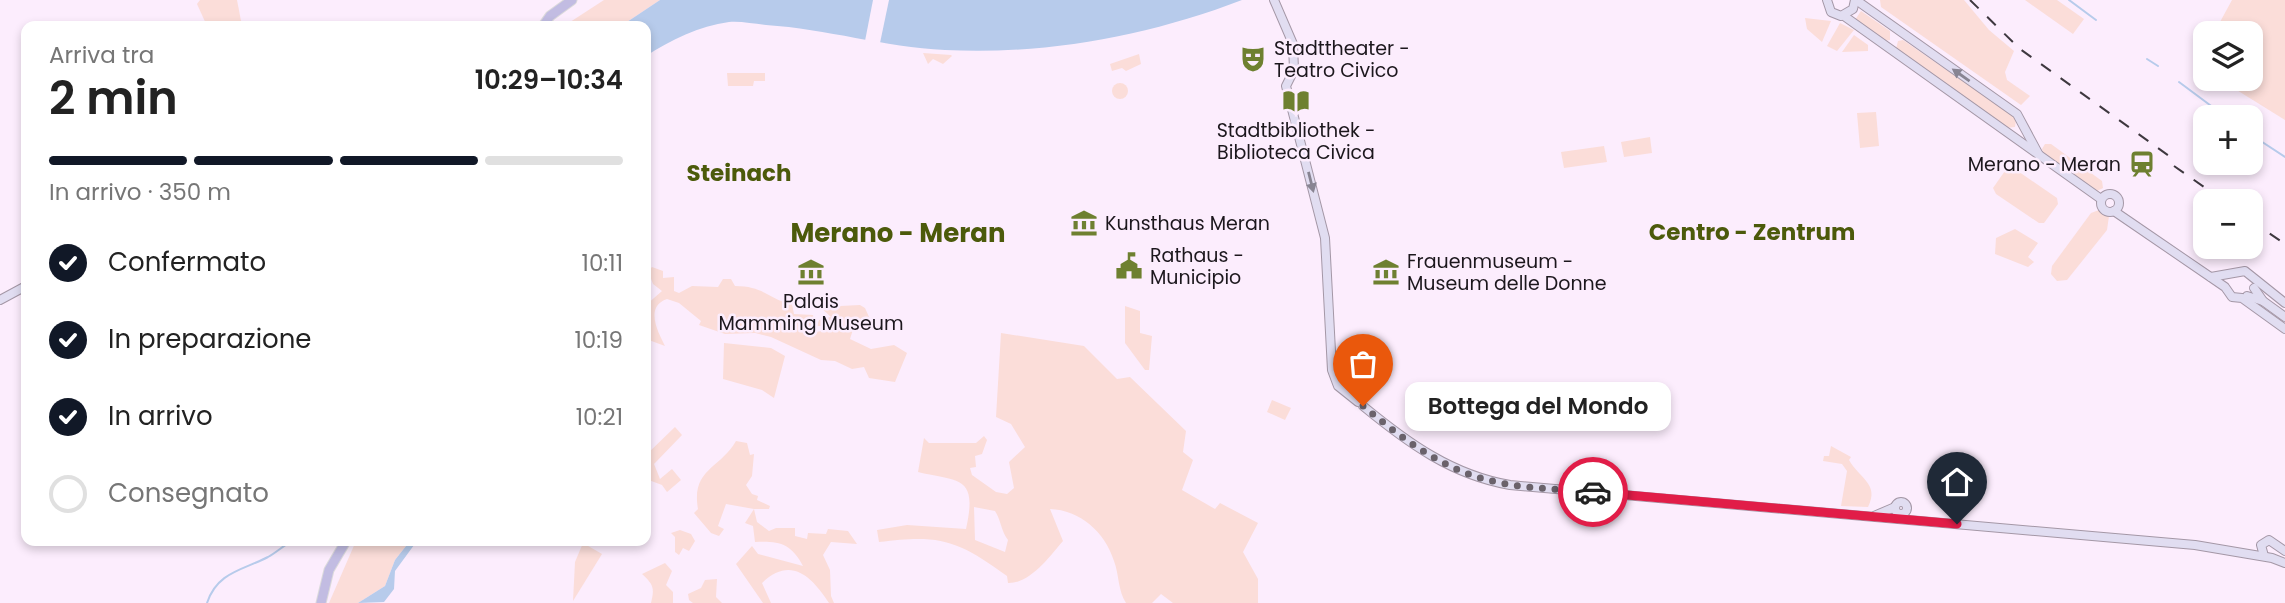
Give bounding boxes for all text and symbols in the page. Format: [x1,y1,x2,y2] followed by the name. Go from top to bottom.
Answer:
[2193,21,2263,259] map controls
[2193,21,2263,91] button: layers
[1274,35,1410,84] place label: Stadttheater - Teatro Civico
[49,39,154,71] text: Arriva tra
[1238,44,1268,74] theatre icon: Stadttheater - Teatro Civico
[475,62,623,98] text: 10:29–10:34
[49,66,178,130] text: 2 min
[1952,68,1970,82] one-way arrow
[1281,86,1311,116] library icon: Stadtbibliothek - Biblioteca Civica
[2193,105,2263,175] button: +
[1217,117,1375,166] place label: Stadtbibliothek - Biblioteca Civica
[2127,149,2157,179] station icon: Merano - Meran
[1968,151,2121,178] place label: Merano - Meran
[687,157,791,189] district label: Steinach
[1306,171,1317,193] one-way arrow
[49,176,231,208] text: In arrivo · 350 m
[2193,189,2263,259] button: −
[1069,208,1099,238] museum icon: Kunsthaus Meran
[1105,210,1270,237] place label: Kunsthaus Meran
[790,215,1006,251] district label: Merano - Meran
[1649,216,1855,248] district label: Centro - Zentrum
[1150,242,1244,291] place label: Rathaus - Municipio
[49,244,87,282] icon: check
[108,244,266,280] text: Confermato
[582,247,623,279] text: 10:11
[1407,248,1607,297] place label: Frauenmuseum - Museum delle Donne
[1114,251,1144,281] public building icon: Rathaus - Municipio
[796,257,826,287] museum icon: Palais Mamming Museum
[1371,257,1401,287] museum icon: Frauenmuseum - Museum delle Donne
[718,288,904,337] place label: Palais Mamming Museum
[49,321,87,359] icon: check
[108,321,311,357] text: In preparazione
[574,324,623,356] text: 10:19
[1333,334,1393,406] pin
[1344,345,1382,383] icon: bag
[1405,382,1671,430] callout: Bottega del Mondo
[1428,390,1648,422] text: Bottega del Mondo
[49,398,87,436] icon: check
[108,398,213,434] text: In arrivo
[576,401,623,433] text: 10:21
[1927,452,1987,524] pin
[1558,457,1628,527] courier
[1938,463,1976,501] icon: home
[1574,473,1612,511] icon: car
[108,475,269,511] text: Consegnato

